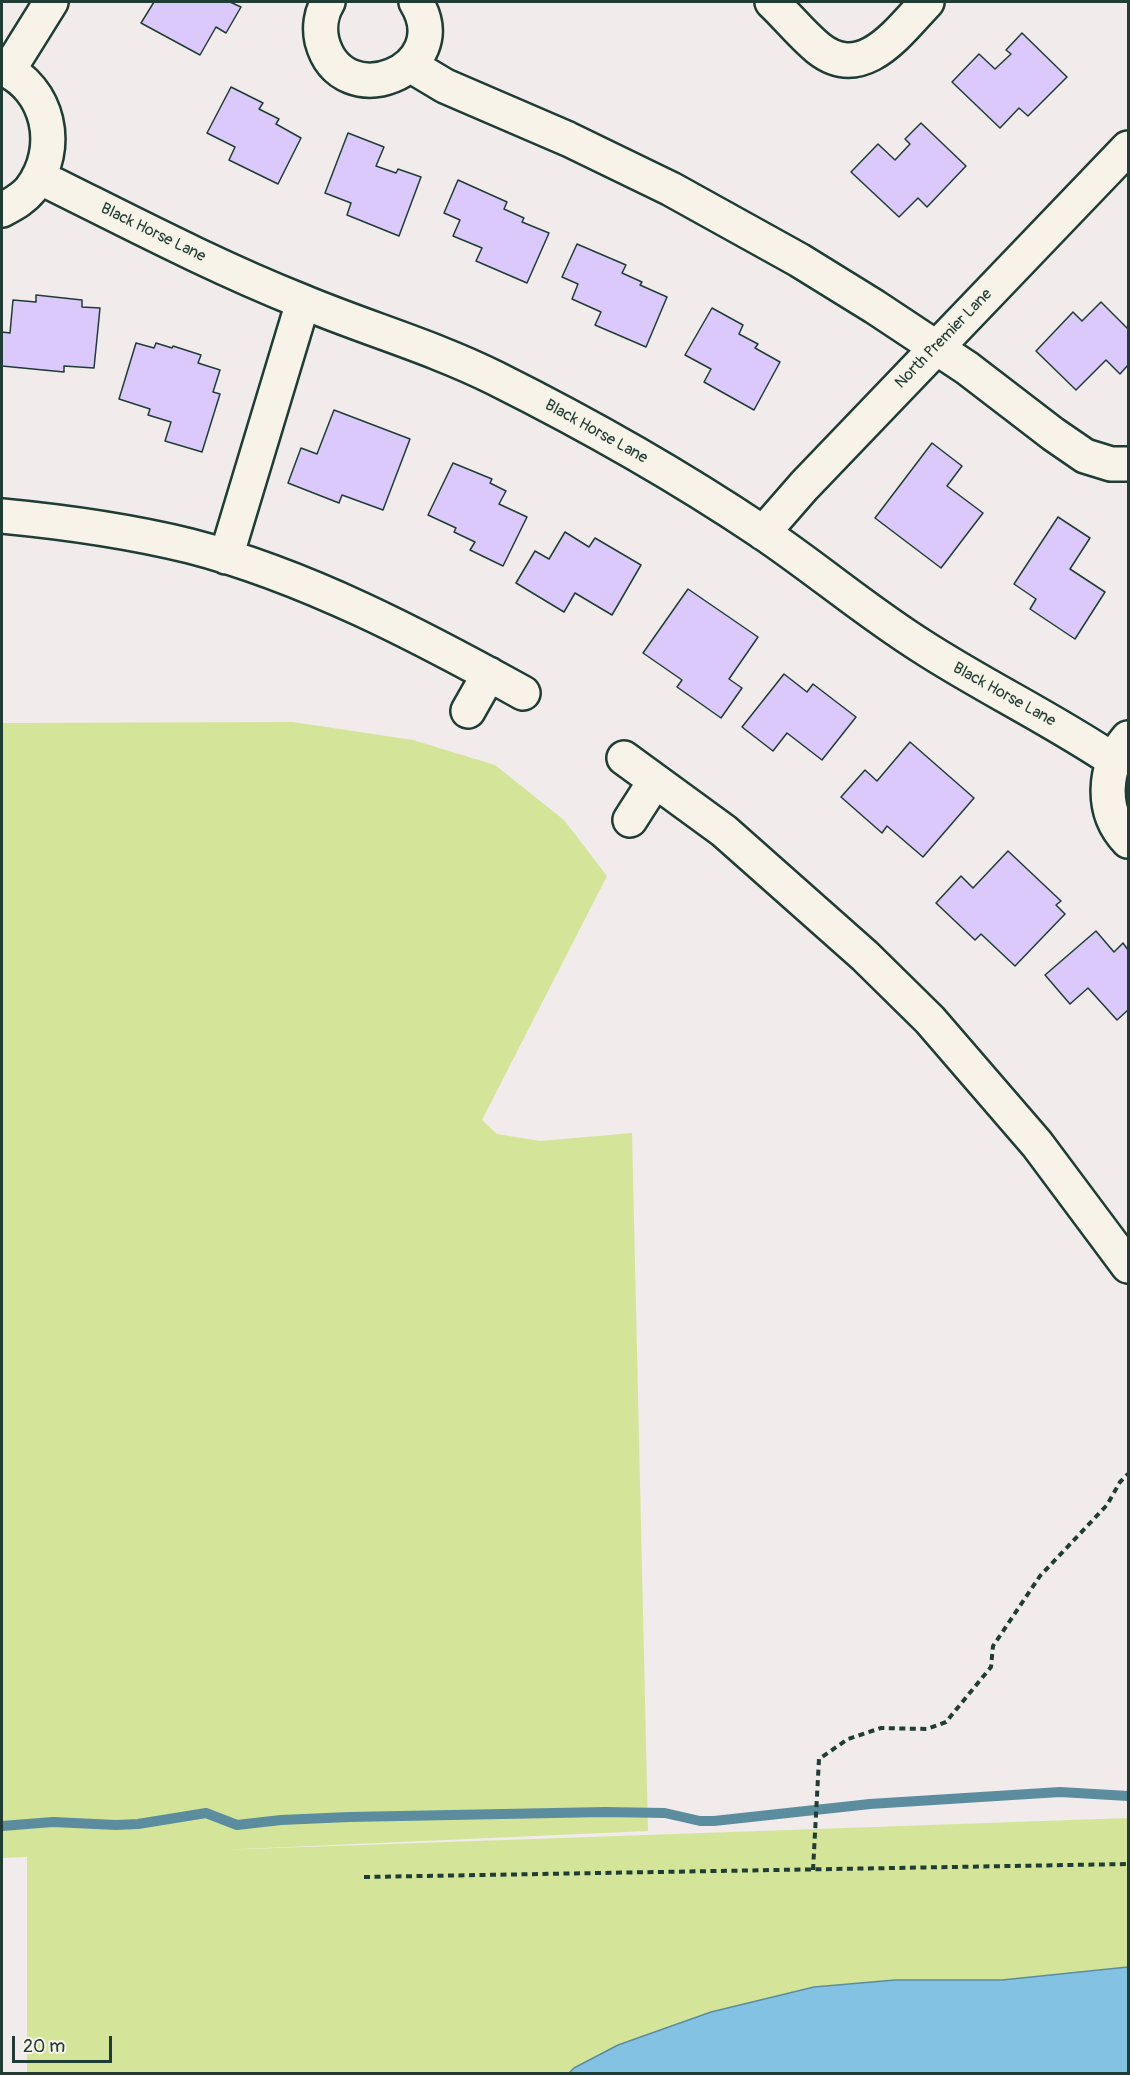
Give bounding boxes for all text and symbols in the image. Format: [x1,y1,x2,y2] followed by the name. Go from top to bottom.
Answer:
[97,199,209,267] street label: Black Horse Lane
[892,285,996,393] street label: North Premier Lane
[541,396,651,468] street label: Black Horse Lane
[949,659,1059,731] street label: Black Horse Lane
[15,2024,116,2062] scale bar
[23,2035,65,2058] text: 20 m

